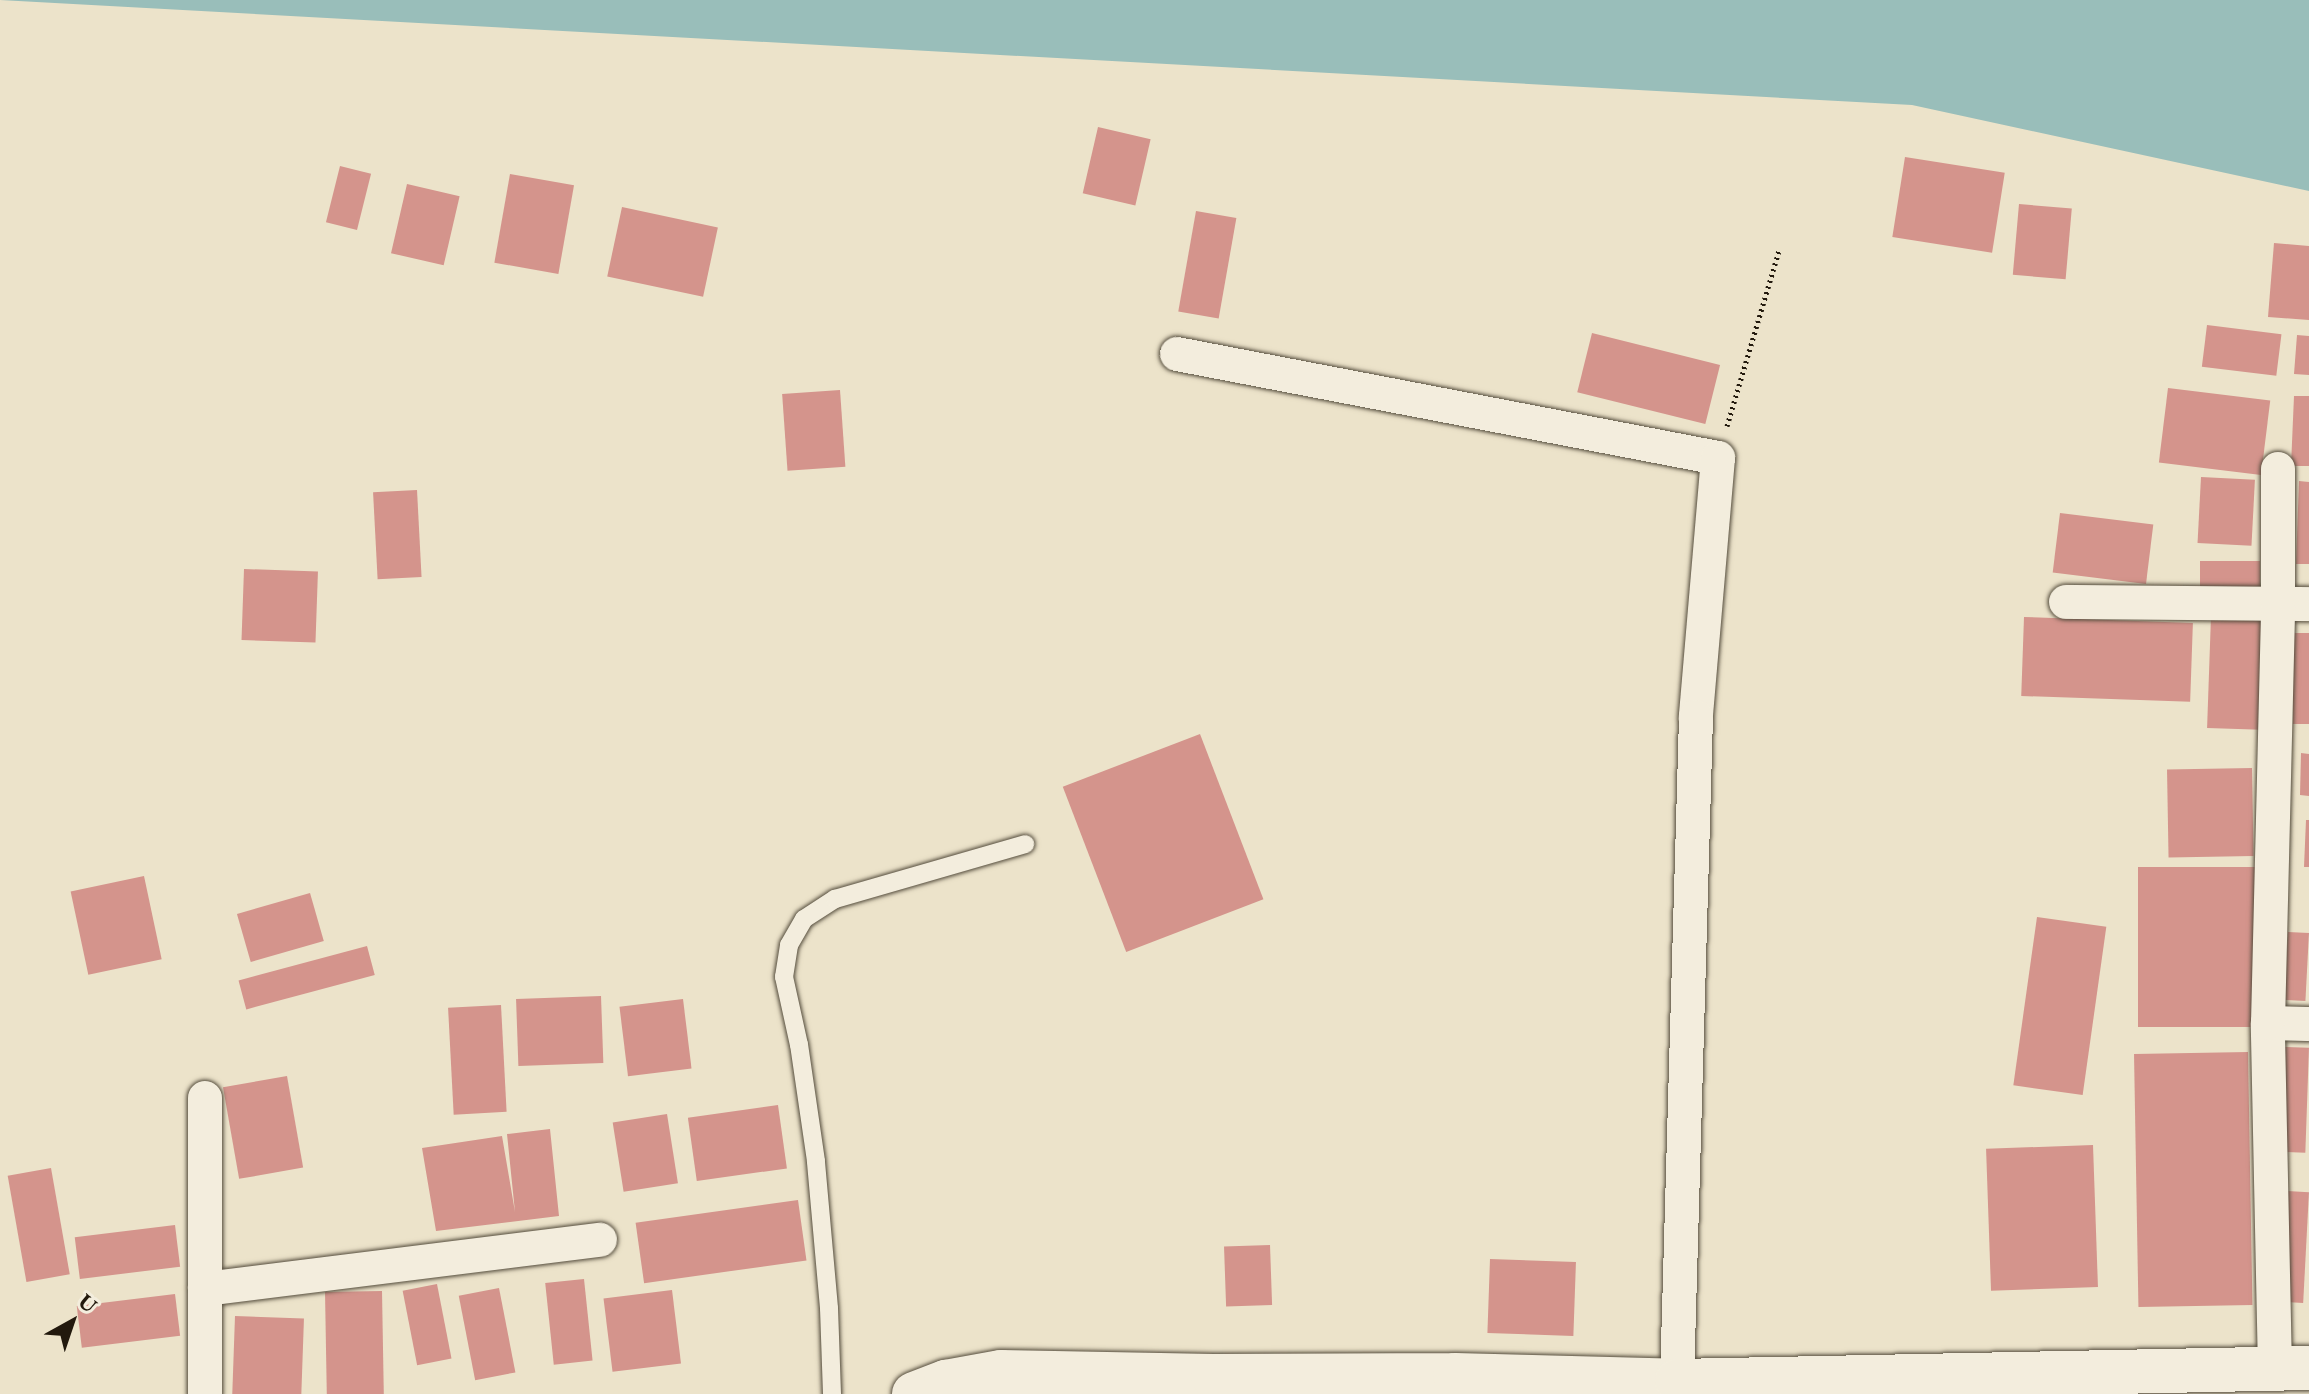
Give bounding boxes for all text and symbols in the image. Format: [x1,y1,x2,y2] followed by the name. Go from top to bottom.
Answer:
[32,1282,112,1362] north arrow
[72,1287,103,1320] text: U

